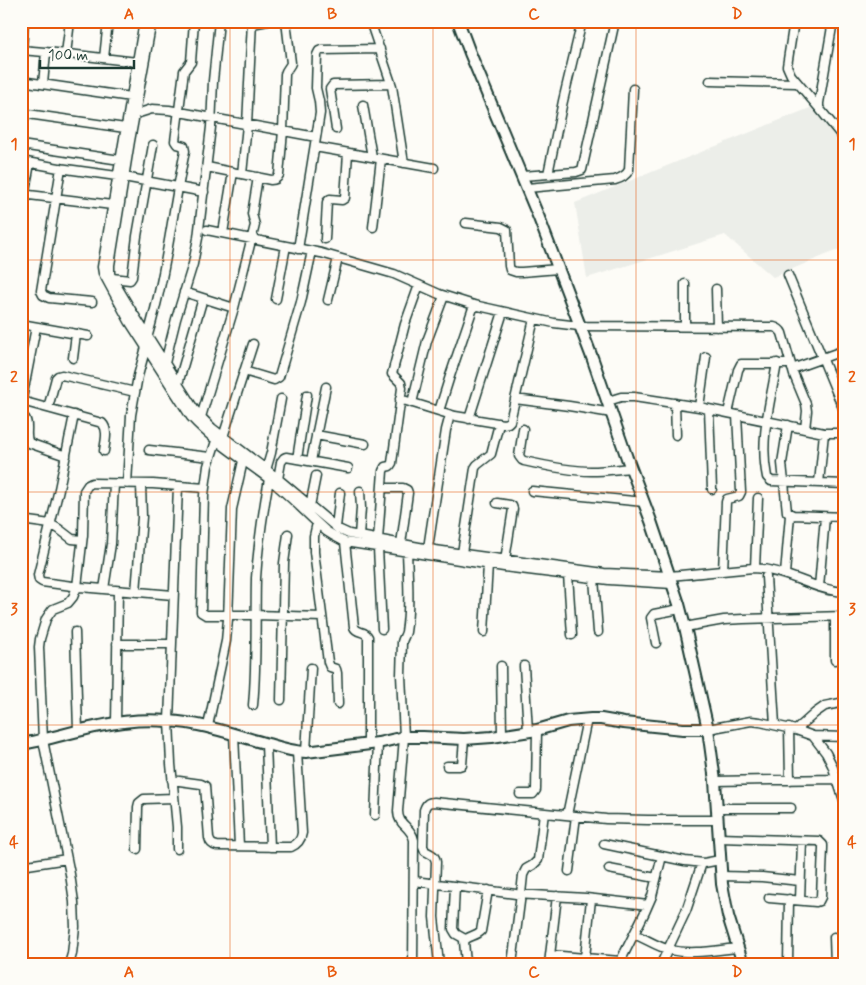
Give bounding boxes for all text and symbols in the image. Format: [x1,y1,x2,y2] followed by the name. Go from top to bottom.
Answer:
[124,4,134,25] text: A
[327,4,337,25] text: B
[528,4,540,25] text: C
[731,4,743,25] text: D
[40,38,134,70] scale bar
[48,46,88,66] text: 100 m
[10,134,18,155] text: 1
[848,134,856,155] text: 1
[10,367,18,388] text: 2
[848,367,856,388] text: 2
[10,599,18,620] text: 3
[848,599,856,620] text: 3
[9,832,19,853] text: 4
[847,832,857,853] text: 4
[124,962,134,983] text: A
[327,962,337,983] text: B
[528,962,540,983] text: C
[731,962,743,983] text: D

